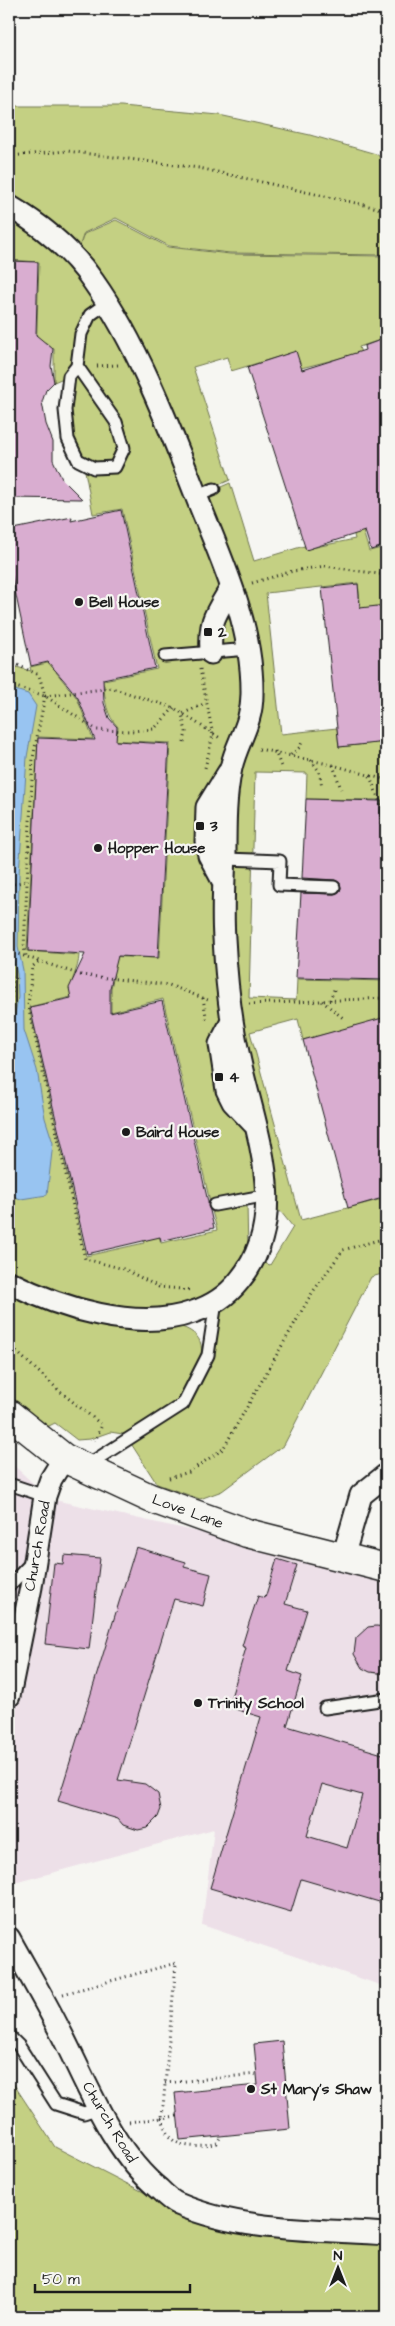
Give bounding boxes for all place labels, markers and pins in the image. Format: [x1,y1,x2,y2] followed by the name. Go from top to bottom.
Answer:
[89,592,159,613] place label: Bell House
[73,596,85,608] marker: Bell House
[217,622,227,643] place label: 2
[202,626,214,638] marker: 2
[209,816,218,837] place label: 3
[194,820,206,832] marker: 3
[108,838,205,859] place label: Hopper House
[92,842,104,854] marker: Hopper House
[229,1067,240,1088] place label: 4
[213,1071,225,1083] marker: 4
[136,1122,219,1143] place label: Baird House
[120,1126,132,1138] marker: Baird House
[207,1693,304,1715] place label: Trinity School
[192,1697,204,1709] marker: Trinity School
[260,2079,372,2101] place label: St Mary's Shaw
[245,2083,257,2095] marker: St Mary's Shaw

